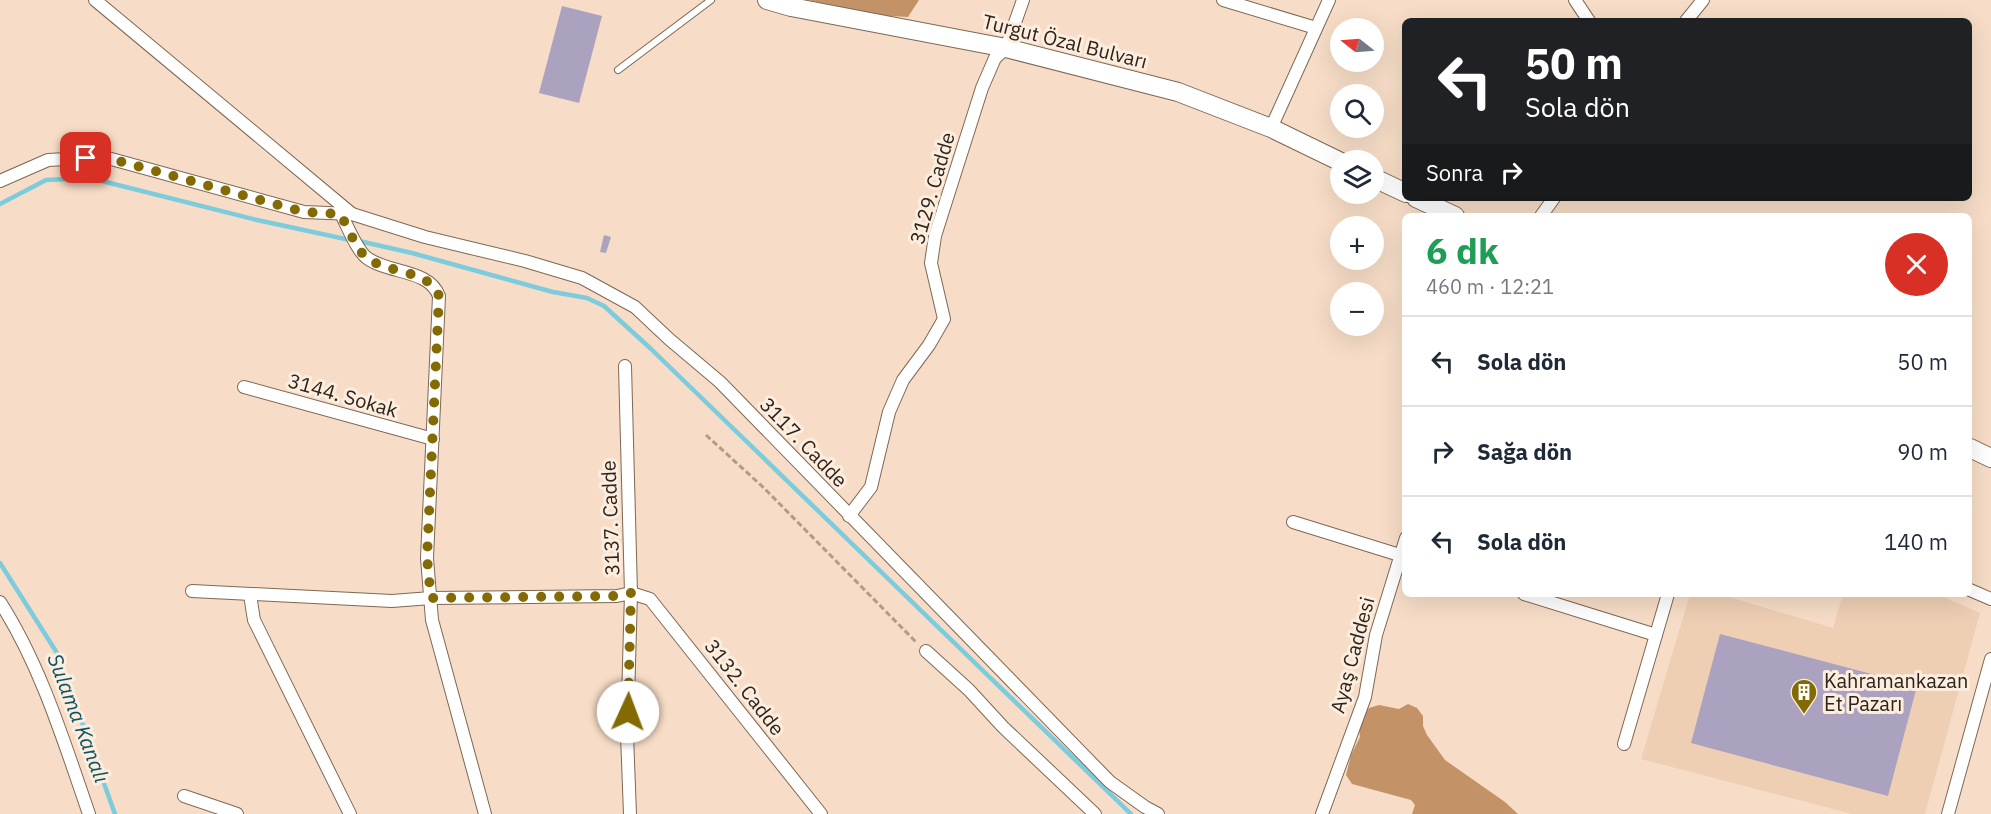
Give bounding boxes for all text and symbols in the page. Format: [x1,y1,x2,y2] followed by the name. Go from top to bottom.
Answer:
[980,7,1150,75] street label: Turgut Özal Bulvarı
[1330,18,1384,72] north arrow
[1330,18,1384,336] map controls
[1525,36,1623,91] text: 50 m
[1426,42,1504,120] icon: left
[1330,84,1384,138] button: search
[1525,89,1630,124] text: Sola dön
[903,129,961,247] street label: 3129. Cadde
[60,132,111,183] pin
[69,141,102,174] icon: arrive
[1330,150,1384,204] button: layers
[1495,156,1528,189] icon: right
[1426,158,1483,187] text: Sonra
[1330,216,1384,270] button: +
[1426,227,1499,274] text: 6 dk
[1885,233,1948,296] button: close
[1426,273,1554,300] text: 460 m · 12:21
[1330,282,1384,336] button: −
[1426,345,1459,378] icon: left
[1477,347,1566,376] text: Sola dön
[1897,347,1948,376] text: 50 m
[285,366,401,424] street label: 3144. Sokak
[754,391,854,493] street label: 3117. Cadde
[1426,435,1459,468] icon: right
[1477,437,1572,466] text: Sağa dön
[1897,437,1948,466] text: 90 m
[594,460,626,576] street label: 3137. Cadde
[1426,525,1459,558] icon: left
[1477,527,1566,556] text: Sola dön
[1884,527,1948,556] text: 140 m
[1324,594,1380,716] street label: Ayaş Caddesi
[699,633,791,741] street label: 3132. Cadde
[42,649,116,787] water label: Sulama Kanalı
[1824,667,1968,717] place label: Kahramankazan Et Pazarı
[1789,677,1819,715] building icon: Kahramankazan Et Pazarı
[596,680,660,744] position arrow

